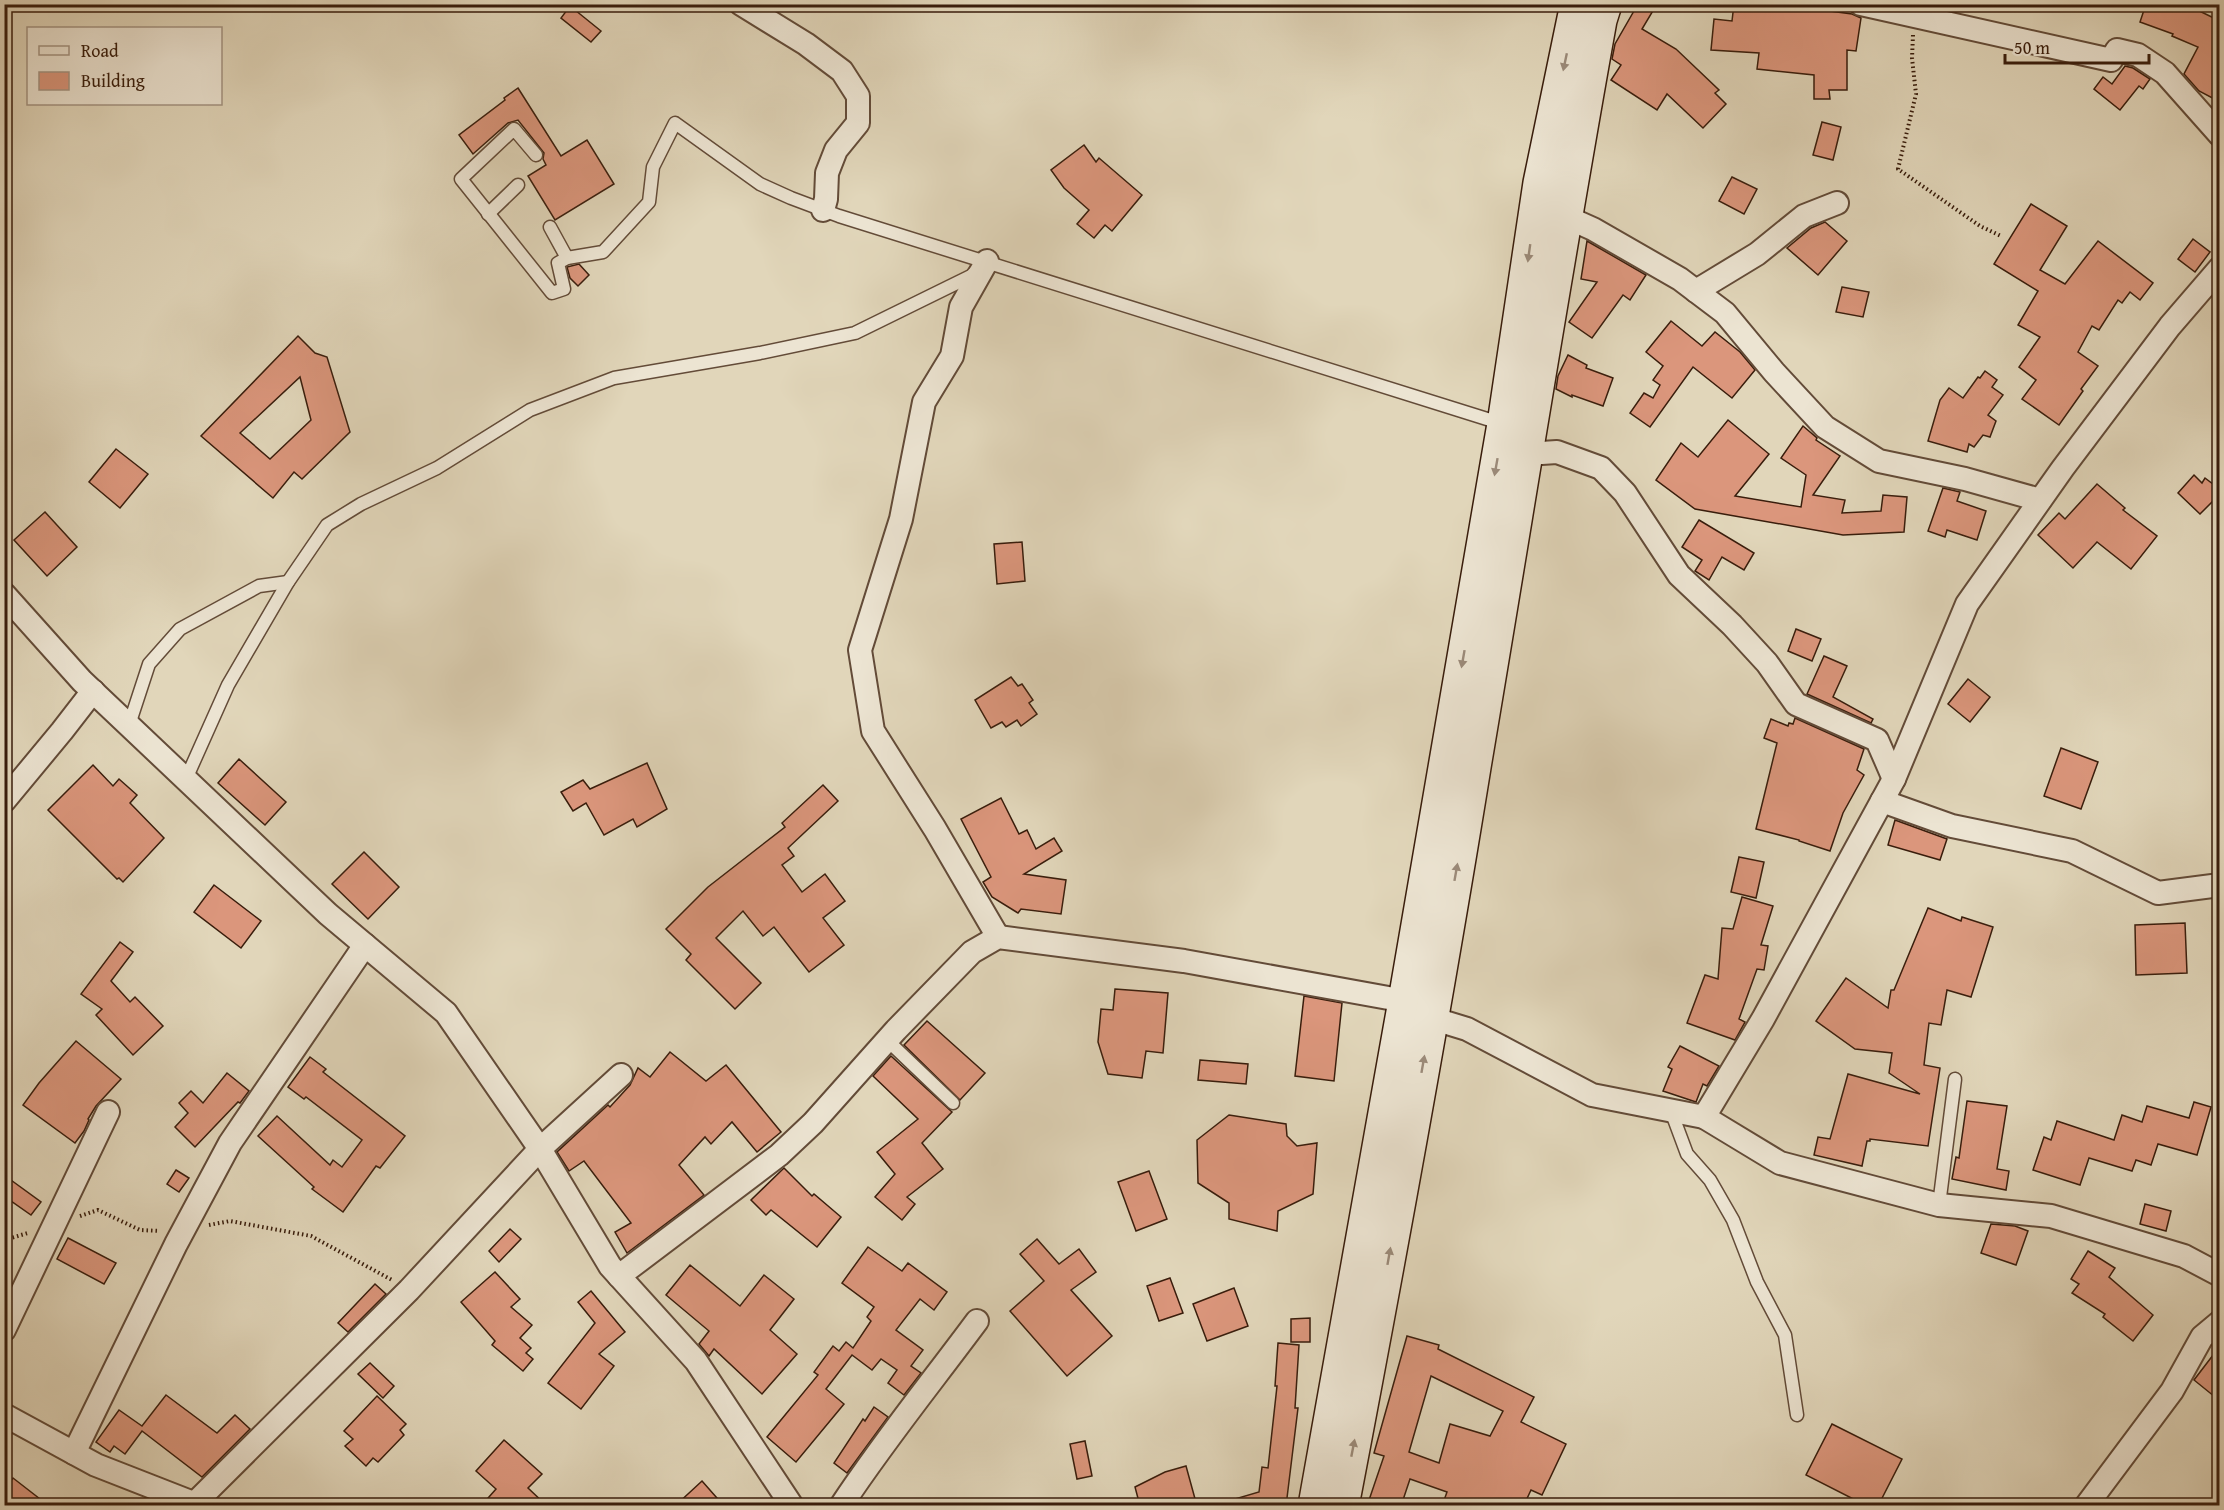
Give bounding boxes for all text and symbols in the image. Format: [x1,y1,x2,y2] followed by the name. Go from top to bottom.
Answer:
[27,27,222,105] legend
[2005,27,2149,65] scale bar
[2014,34,2050,61] text: 50 m
[81,37,119,64] text: Road
[1560,52,1569,71] one-way arrow
[81,67,145,94] text: Building
[1525,244,1534,263] one-way arrow
[1492,458,1501,477] one-way arrow
[1459,650,1468,669] one-way arrow
[1452,863,1461,882] one-way arrow
[1419,1055,1428,1074] one-way arrow
[1385,1247,1394,1266] one-way arrow
[1349,1438,1358,1457] one-way arrow

